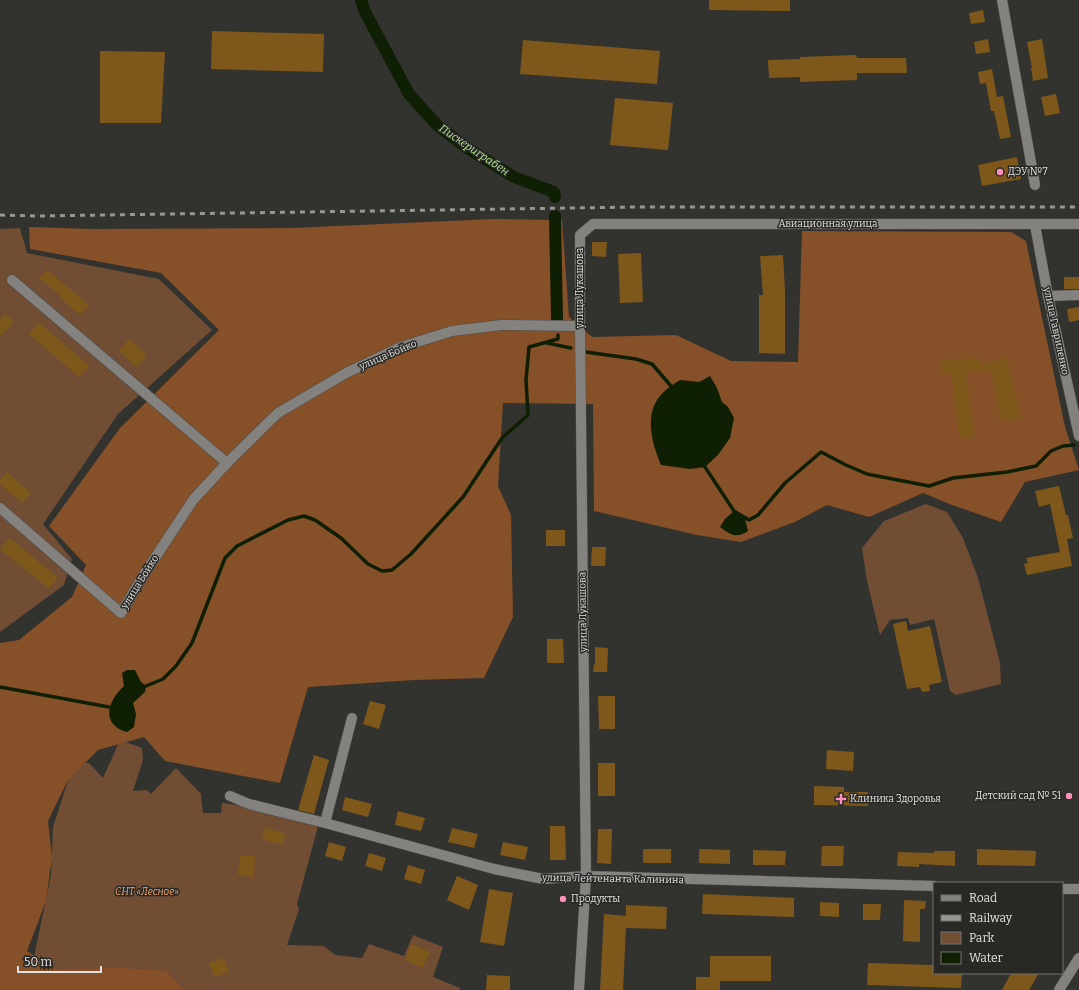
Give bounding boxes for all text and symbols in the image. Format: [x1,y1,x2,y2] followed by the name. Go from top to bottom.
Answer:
[437,122,512,178] water label: Пискериграбен
[1008,166,1047,178] place label: ДЭУ №7
[995,167,1005,177] marker: ДЭУ №7
[778,218,878,230] street label: Авиационная улица
[574,247,586,329] street label: улица Лукашова
[1041,285,1071,376] street label: улица Гавриленко
[357,337,419,373] street label: улица Бойко
[118,553,161,612] street label: улица Бойко
[576,571,590,653] street label: улица Лукашова
[976,790,1061,802] place label: Детский сад № 51
[1064,791,1074,801] marker: Детский сад № 51
[835,793,847,805] marker: Клиника Здоровья
[850,793,941,805] place label: Клиника Здоровья
[541,872,685,886] street label: улица Лейтенанта Калинина
[933,882,1063,974] legend
[115,886,179,898] park label: СНТ «Лесное»
[969,891,997,905] text: Road
[571,893,620,905] place label: Продукты
[558,894,568,904] marker: Продукты
[969,911,1013,925] text: Railway
[969,931,995,945] text: Park
[18,948,101,974] scale bar
[969,951,1004,965] text: Water
[24,955,53,969] text: 50 m

